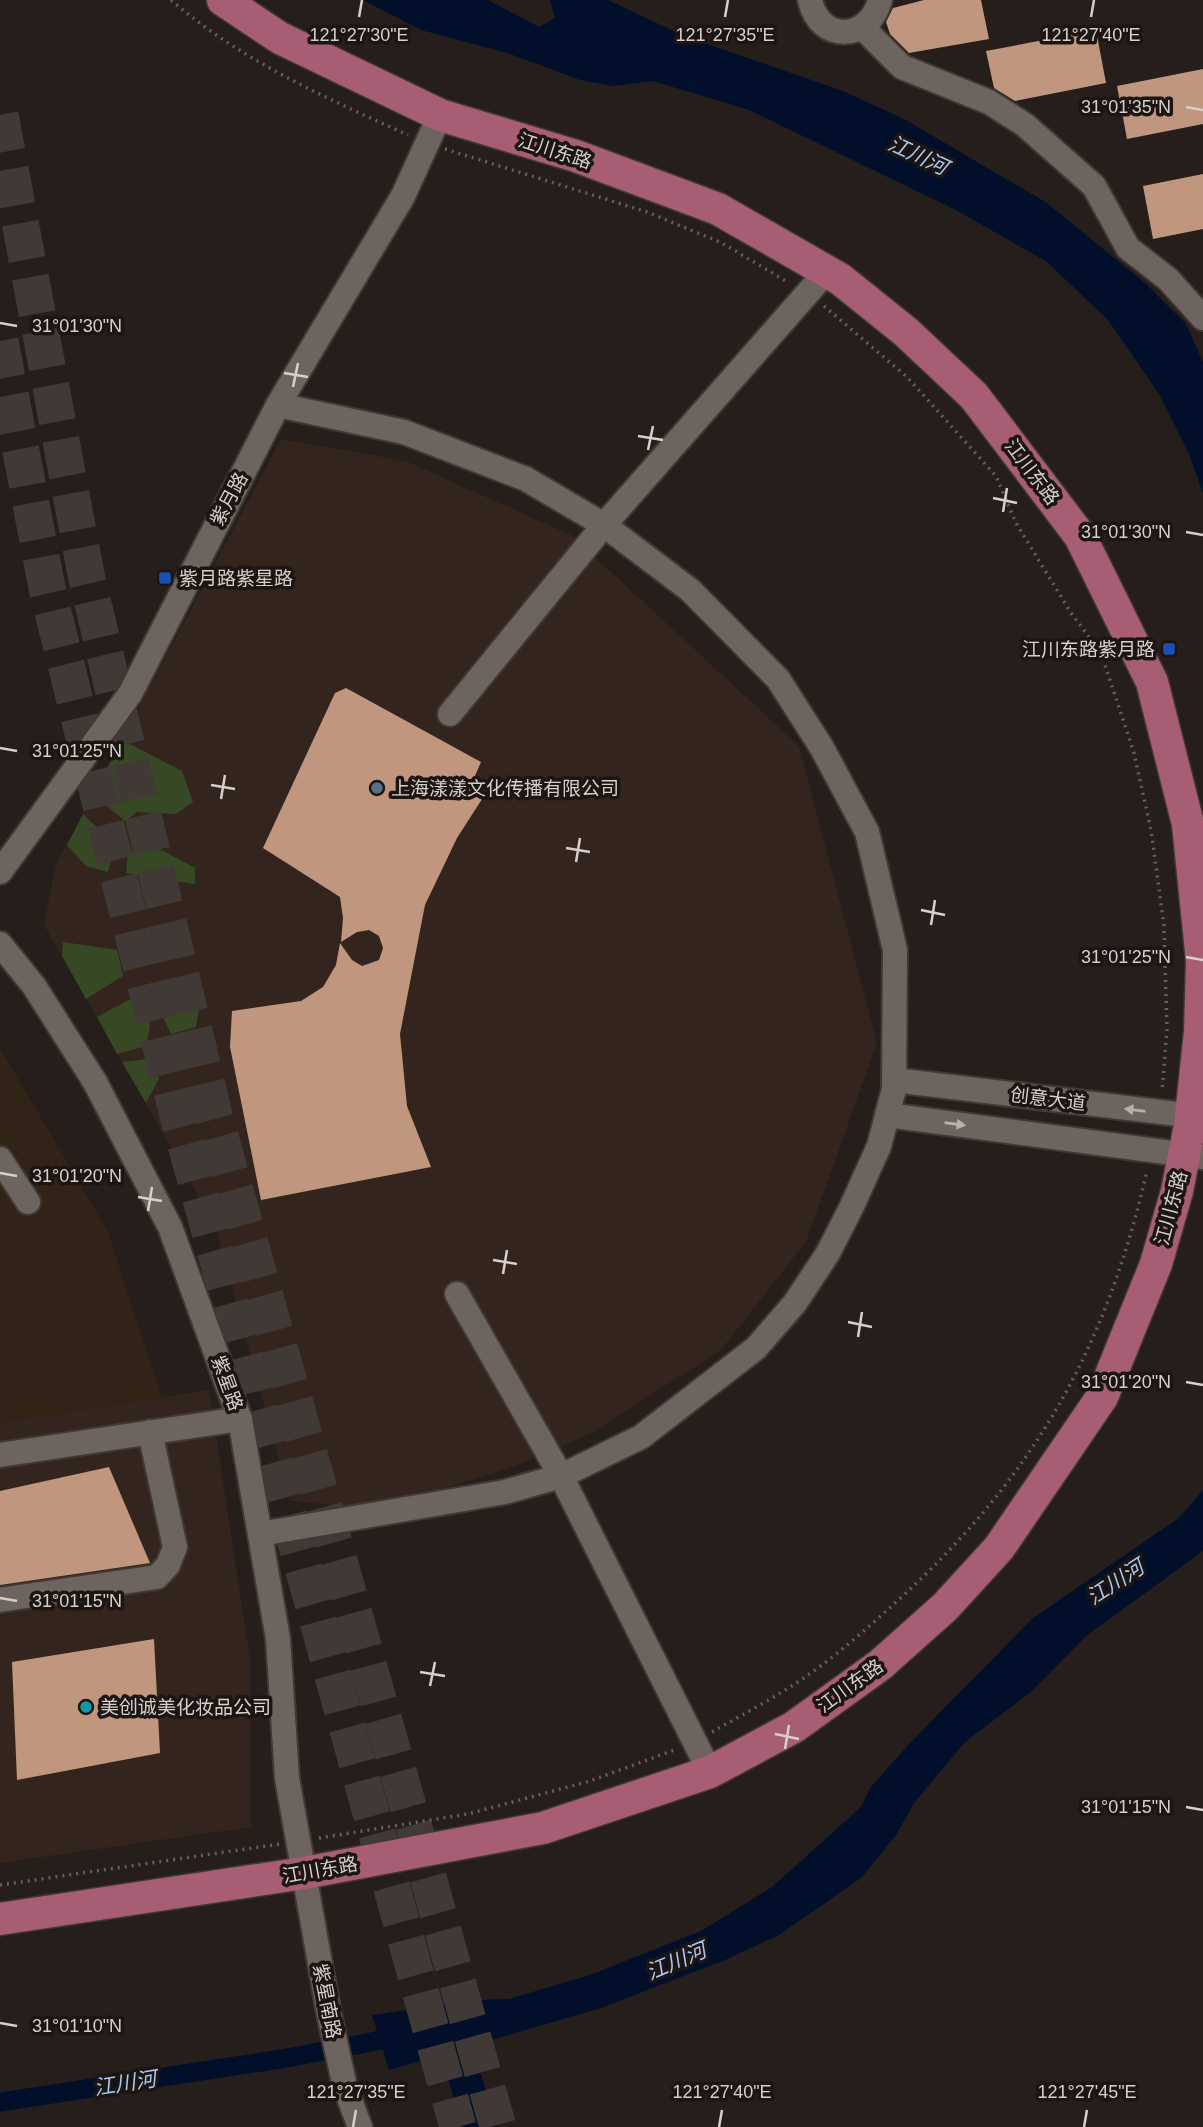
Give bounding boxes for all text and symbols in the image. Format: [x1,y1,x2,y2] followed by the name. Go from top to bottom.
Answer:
[309,25,409,45] text: 121°27'30"E
[675,25,775,45] text: 121°27'35"E
[1041,25,1141,45] text: 121°27'40"E
[1081,97,1171,117] text: 31°01'35"N
[516,129,594,173] street label: 江川东路
[885,131,955,180] water label: 江川河
[32,316,122,336] text: 31°01'30"N
[1001,435,1063,509] street label: 江川东路
[206,469,252,529] street label: 紫月路
[1081,522,1171,542] text: 31°01'30"N
[179,568,293,589] place label: 紫月路紫星路
[157,570,173,586] marker: 紫月路紫星路
[1022,639,1155,660] place label: 江川东路紫月路
[1161,641,1177,657] marker: 江川东路紫月路
[32,741,122,761] text: 31°01'25"N
[391,778,619,799] place label: 上海漾漾文化传播有限公司
[369,780,385,796] marker: 上海漾漾文化传播有限公司
[1081,947,1171,967] text: 31°01'25"N
[1009,1084,1087,1114] street label: 创意大道
[1124,1104,1146,1115] one-way arrow
[944,1119,966,1130] one-way arrow
[32,1166,122,1186] text: 31°01'20"N
[1151,1169,1191,1247] street label: 江川东路
[207,1353,247,1413] street label: 紫星路
[1081,1372,1171,1392] text: 31°01'20"N
[1082,1553,1151,1609] water label: 江川河
[32,1591,122,1611] text: 31°01'15"N
[813,1655,887,1717] street label: 江川东路
[100,1697,271,1718] place label: 美创诚美化妆品公司
[78,1699,94,1715] marker: 美创诚美化妆品公司
[1081,1797,1171,1817] text: 31°01'15"N
[281,1853,359,1887] street label: 江川东路
[643,1937,713,1984] water label: 江川河
[309,1962,345,2040] street label: 紫星南路
[32,2016,122,2036] text: 31°01'10"N
[92,2066,162,2099] water label: 江川河
[306,2082,406,2102] text: 121°27'35"E
[672,2082,772,2102] text: 121°27'40"E
[1037,2082,1137,2102] text: 121°27'45"E

